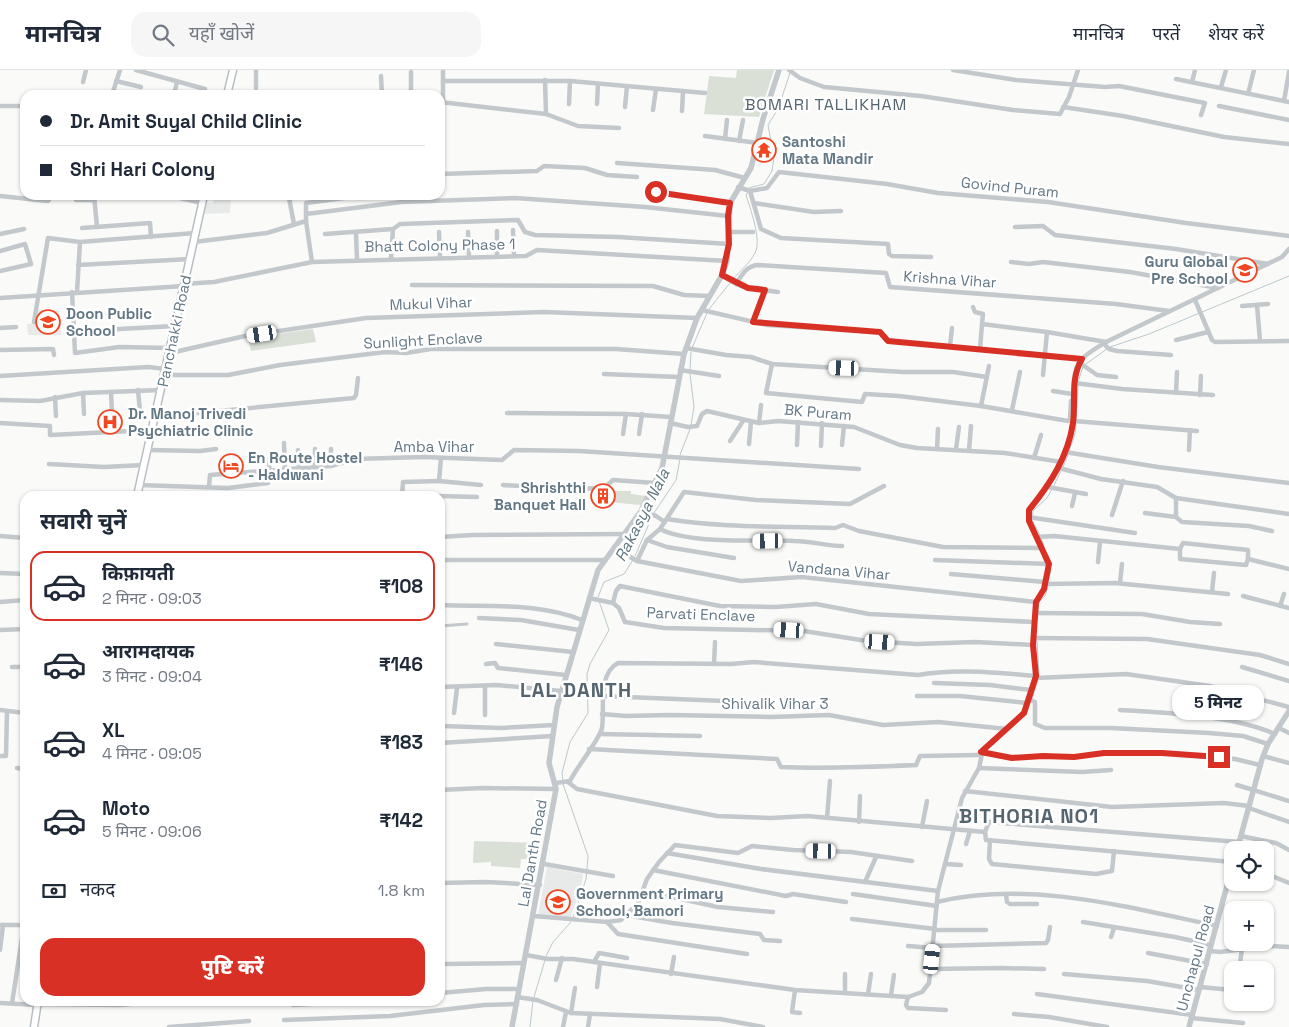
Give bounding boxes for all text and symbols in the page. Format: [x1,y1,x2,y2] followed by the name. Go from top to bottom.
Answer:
[131,12,481,57] search box
[25,18,101,49] text: मानचित्र
[149,21,177,49] icon: search
[189,21,254,46] text: यहाँ खोजें
[1073,22,1124,45] text: मानचित्र
[1152,22,1180,45] text: परतें
[1208,22,1264,45] text: शेयर करें
[745,94,907,115] district label: BOMARI TALLIKHAM
[70,109,302,134] text: Dr. Amit Suyal Child Clinic
[782,132,873,168] place label: Santoshi Mata Mandir
[751,137,777,163] temple icon: Santoshi Mata Mandir
[70,157,215,182] text: Shri Hari Colony
[960,172,1060,202] street label: Govind Puram
[645,181,667,203] route start
[364,234,516,256] street label: Bhatt Colony Phase 1
[1145,252,1228,288] place label: Guru Global Pre School
[1232,257,1258,283] school or university icon: Guru Global Pre School
[903,266,998,292] street label: Krishna Vihar
[153,273,195,389] street label: Panchakki Road
[389,292,473,314] street label: Mukul Vihar
[66,304,152,340] place label: Doon Public School
[35,309,61,335] school or university icon: Doon Public School
[246,324,277,344] car
[363,327,483,353] street label: Sunlight Enclave
[828,360,859,376] car
[783,400,853,424] street label: BK Puram
[128,404,253,440] place label: Dr. Manoj Trivedi Psychiatric Clinic
[97,409,123,435] hospital icon: Dr. Manoj Trivedi Psychiatric Clinic
[394,437,475,456] street label: Amba Vihar
[248,448,362,484] place label: En Route Hostel - Haldwani
[218,453,244,479] hotel icon: En Route Hostel - Haldwani
[610,464,675,565] water label: Rakasya Nala
[494,478,586,514] place label: Shrishthi Banquet Hall
[590,483,616,509] building icon: Shrishthi Banquet Hall
[40,507,127,535] text: सवारी चुनें
[752,533,783,549] car
[787,556,891,584] street label: Vandana Vihar
[102,561,174,586] text: किफ़ायती
[42,564,87,609] icon: car
[379,574,423,599] text: ₹108
[102,588,202,609] text: 2 मिनट · 09:03
[646,603,756,625] street label: Parvati Enclave
[773,622,804,638] car
[864,634,895,650] car
[102,639,194,664] text: आरामदायक
[42,642,87,687] icon: car
[379,652,423,677] text: ₹146
[102,666,202,687] text: 3 मिनट · 09:04
[520,677,632,703] district label: LAL DANTH
[1173,684,1265,720] callout: 5 मिनट
[1194,692,1242,713] text: 5 मिनट
[722,694,828,713] street label: Shivalik Vihar 3
[102,718,125,743] text: XL
[42,720,87,765] icon: car
[380,730,423,755] text: ₹183
[102,743,202,764] text: 4 मिनट · 09:05
[1208,746,1230,768] route end
[102,796,150,821] text: Moto
[42,798,87,843] icon: car
[513,798,551,908] street label: Lal Danth Road
[959,803,1099,829] district label: BITHORIA NO1
[379,808,423,833] text: ₹142
[102,821,202,842] text: 5 मिनट · 09:06
[1224,841,1274,1011] map controls
[1224,841,1274,891] button: locate
[805,843,836,859] car
[40,877,68,905] icon: cash
[80,877,115,902] text: नकद
[378,880,425,901] text: 1.8 km
[576,884,724,920] place label: Government Primary School, Bamori
[545,889,571,915] school or university icon: Government Primary School, Bamori
[1224,901,1274,951] button: +
[1172,903,1218,1013] street label: Unchapul Road
[40,938,425,996] button: पुष्टि करें
[922,943,941,975] car
[1224,961,1274,1011] button: −

